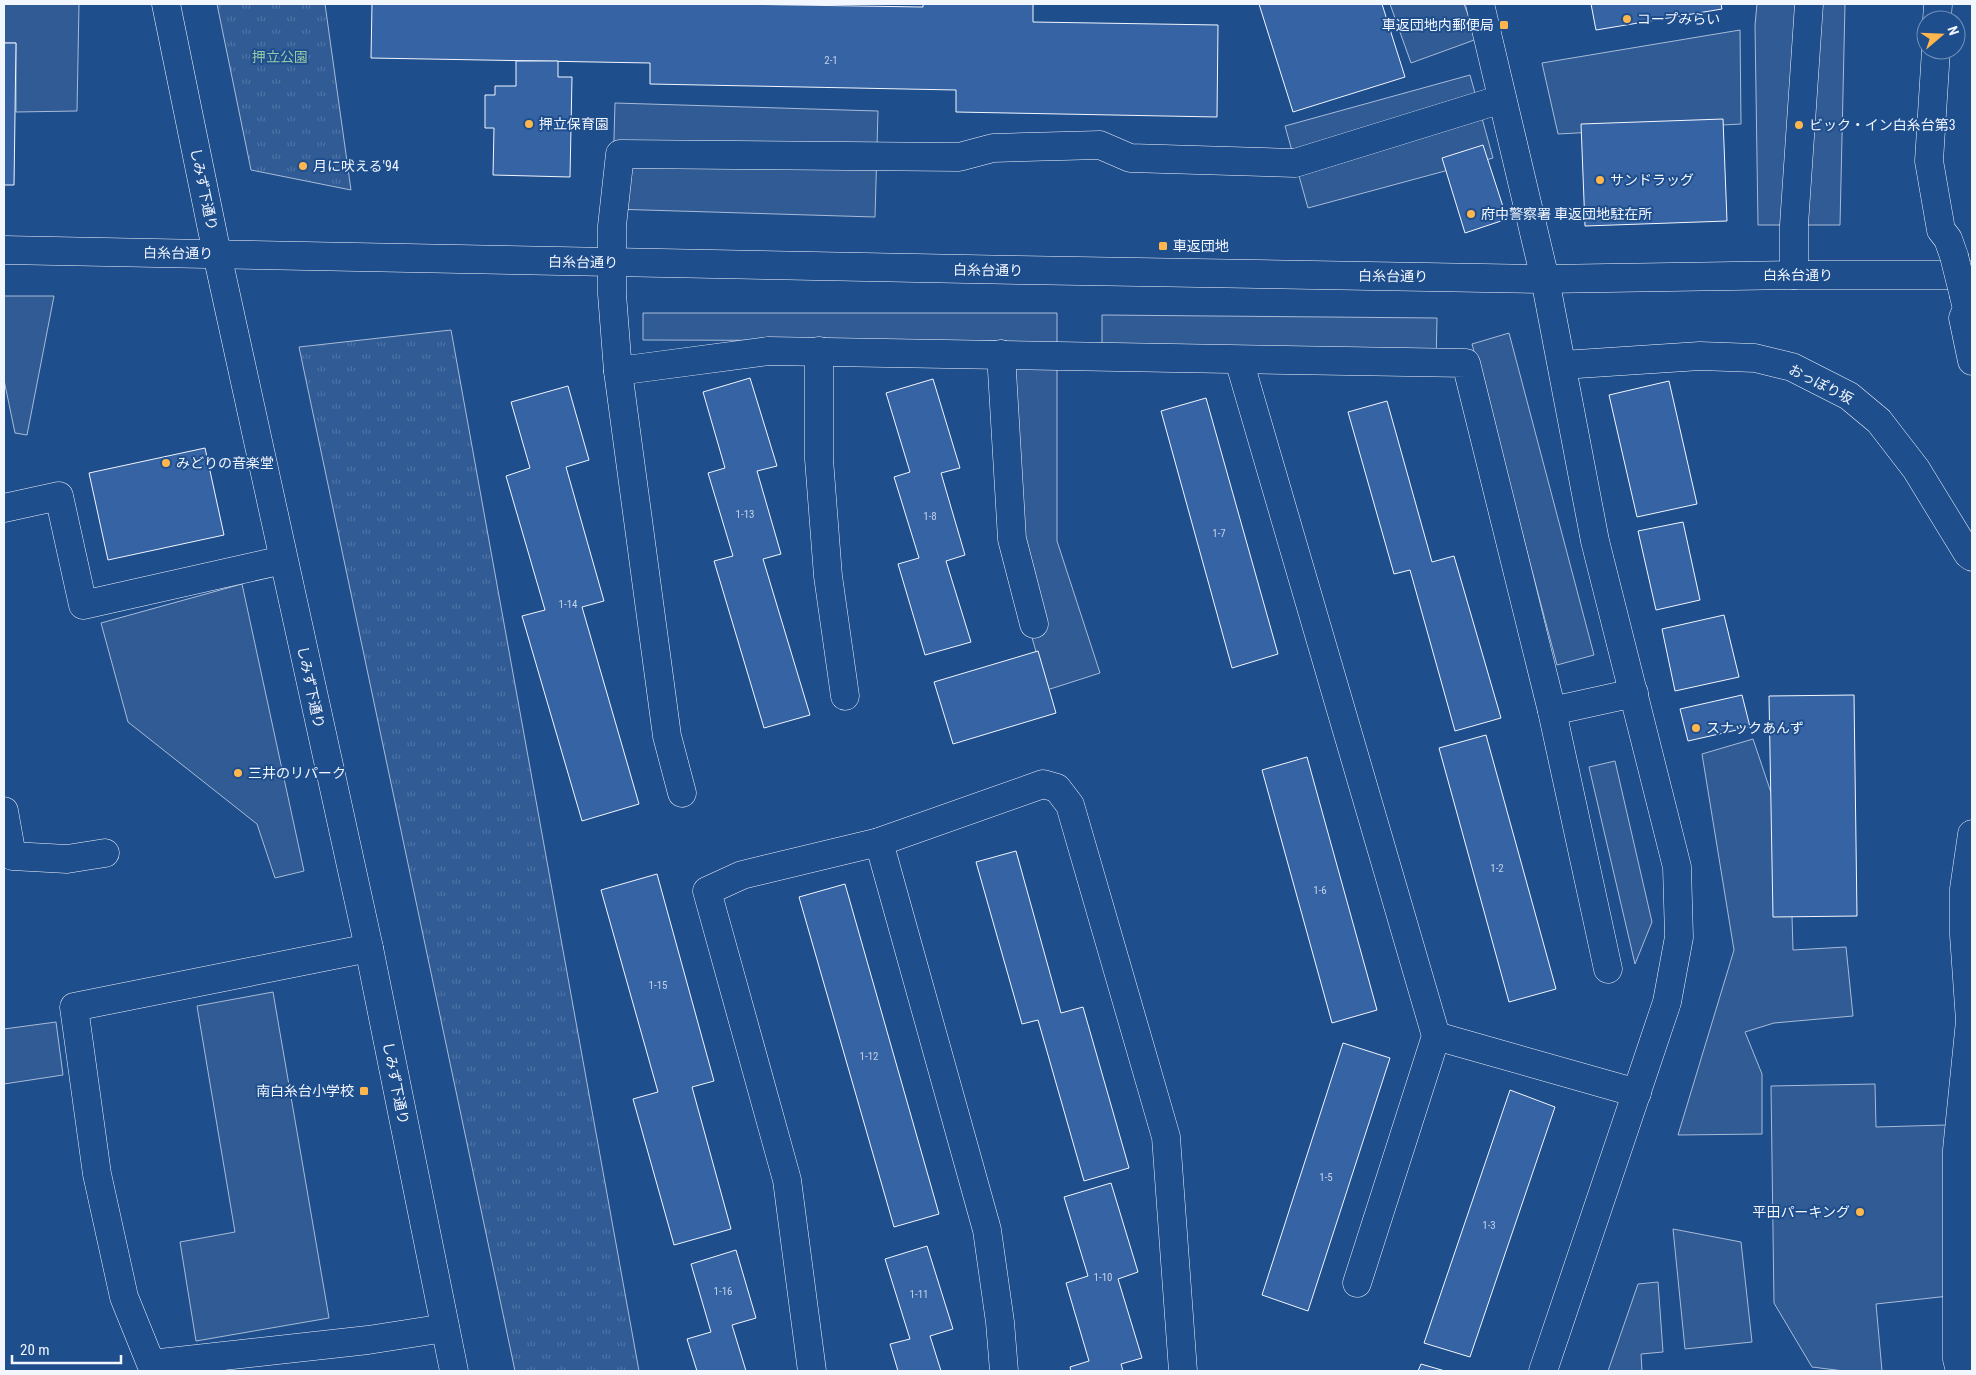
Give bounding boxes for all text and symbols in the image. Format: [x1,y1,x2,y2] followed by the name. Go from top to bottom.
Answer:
[1916,10,1966,60] north arrow
[1637,11,1720,27] place label: コープみらい
[1621,13,1633,25] marker: コープみらい
[1382,17,1494,33] place label: 車返団地内郵便局
[1498,19,1510,31] marker: 車返団地内郵便局
[1944,24,1962,37] text: N
[252,49,308,65] park label: 押立公園
[824,54,838,67] house number: 2-1
[539,116,609,132] place label: 押立保育園
[1809,117,1956,133] place label: ビック・イン白糸台第3
[523,118,535,130] marker: 押立保育園
[1793,119,1805,131] marker: ビック・イン白糸台第3
[187,146,221,232] street label: しみず下通り
[313,158,399,174] place label: 月に吠える'94
[297,160,309,172] marker: 月に吠える'94
[1610,172,1694,188] place label: サンドラッグ
[1594,174,1606,186] marker: サンドラッグ
[1481,206,1652,222] place label: 府中警察署 車返団地駐在所
[1465,208,1477,220] marker: 府中警察署 車返団地駐在所
[1173,238,1229,254] place label: 車返団地
[1157,240,1169,252] marker: 車返団地
[143,244,213,262] street label: 白糸台通り
[548,253,618,271] street label: 白糸台通り
[953,261,1023,279] street label: 白糸台通り
[1358,267,1428,285] street label: 白糸台通り
[1763,267,1833,283] street label: 白糸台通り
[1786,361,1856,407] street label: おっぽり坂
[176,455,274,471] place label: みどりの音楽堂
[160,457,172,469] marker: みどりの音楽堂
[735,508,755,521] house number: 1-13
[923,510,937,523] house number: 1-8
[1212,527,1226,540] house number: 1-7
[558,598,578,611] house number: 1-14
[294,644,328,730] street label: しみず下通り
[1706,720,1804,736] place label: スナックあんず
[1690,722,1702,734] marker: スナックあんず
[248,765,346,781] place label: 三井のリパーク
[232,767,244,779] marker: 三井のリパーク
[1490,862,1504,875] house number: 1-2
[1313,884,1327,897] house number: 1-6
[648,979,668,992] house number: 1-15
[380,1040,412,1126] street label: しみず下通り
[859,1050,879,1063] house number: 1-12
[256,1083,354,1099] place label: 南白糸台小学校
[358,1085,370,1097] marker: 南白糸台小学校
[1319,1171,1333,1184] house number: 1-5
[1752,1204,1850,1220] place label: 平田パーキング
[1854,1206,1866,1218] marker: 平田パーキング
[1482,1219,1496,1232] house number: 1-3
[1093,1271,1113,1284] house number: 1-10
[713,1285,733,1298] house number: 1-16
[909,1288,929,1301] house number: 1-11
[12,1332,121,1364] scale bar
[20,1341,50,1359] text: 20 m

